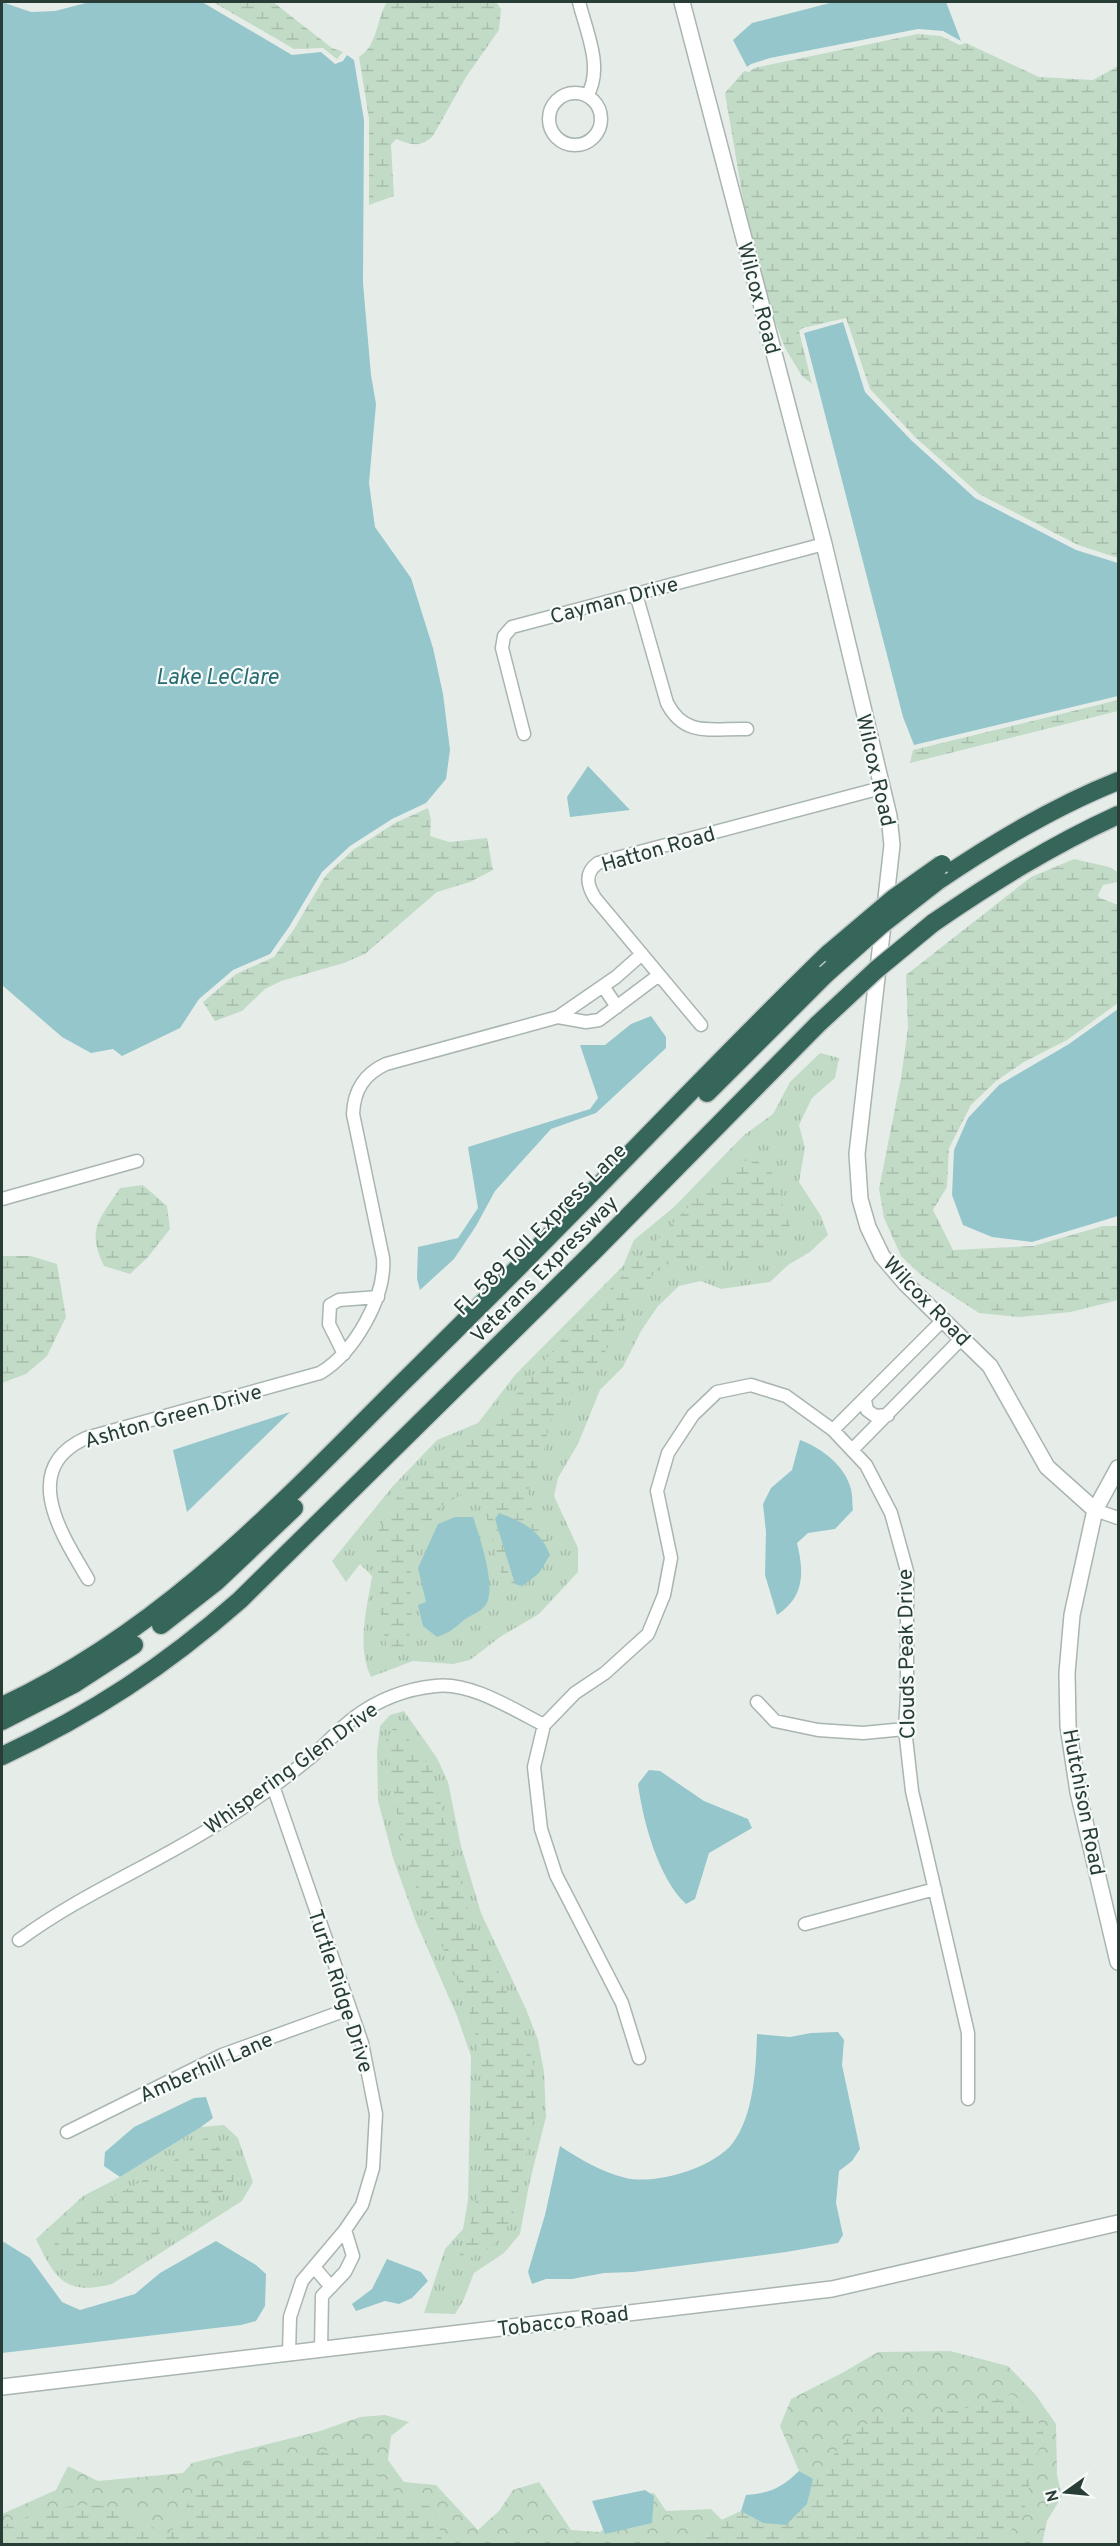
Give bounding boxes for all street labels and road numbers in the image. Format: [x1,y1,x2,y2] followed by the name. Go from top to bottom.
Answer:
[730,239,785,357] street label: Wilcox Road
[547,571,681,632] street label: Cayman Drive
[848,711,901,829] street label: Wilcox Road
[598,821,718,880] street label: Hatton Road
[449,1138,633,1322] street label: FL 589 Toll Express Lane
[465,1190,625,1350] street label: Veterans Expressway
[876,1251,976,1353] street label: Wilcox Road
[82,1379,265,1456] street label: Ashton Green Drive
[893,1569,922,1739] street label: Clouds Peak Drive
[200,1697,384,1841] street label: Whispering Glen Drive
[1055,1727,1110,1878] street label: Hutchison Road
[300,1906,379,2076] street label: Turtle Ridge Drive
[136,2027,278,2110] street label: Amberhill Lane
[496,2301,630,2344] street label: Tobacco Road

